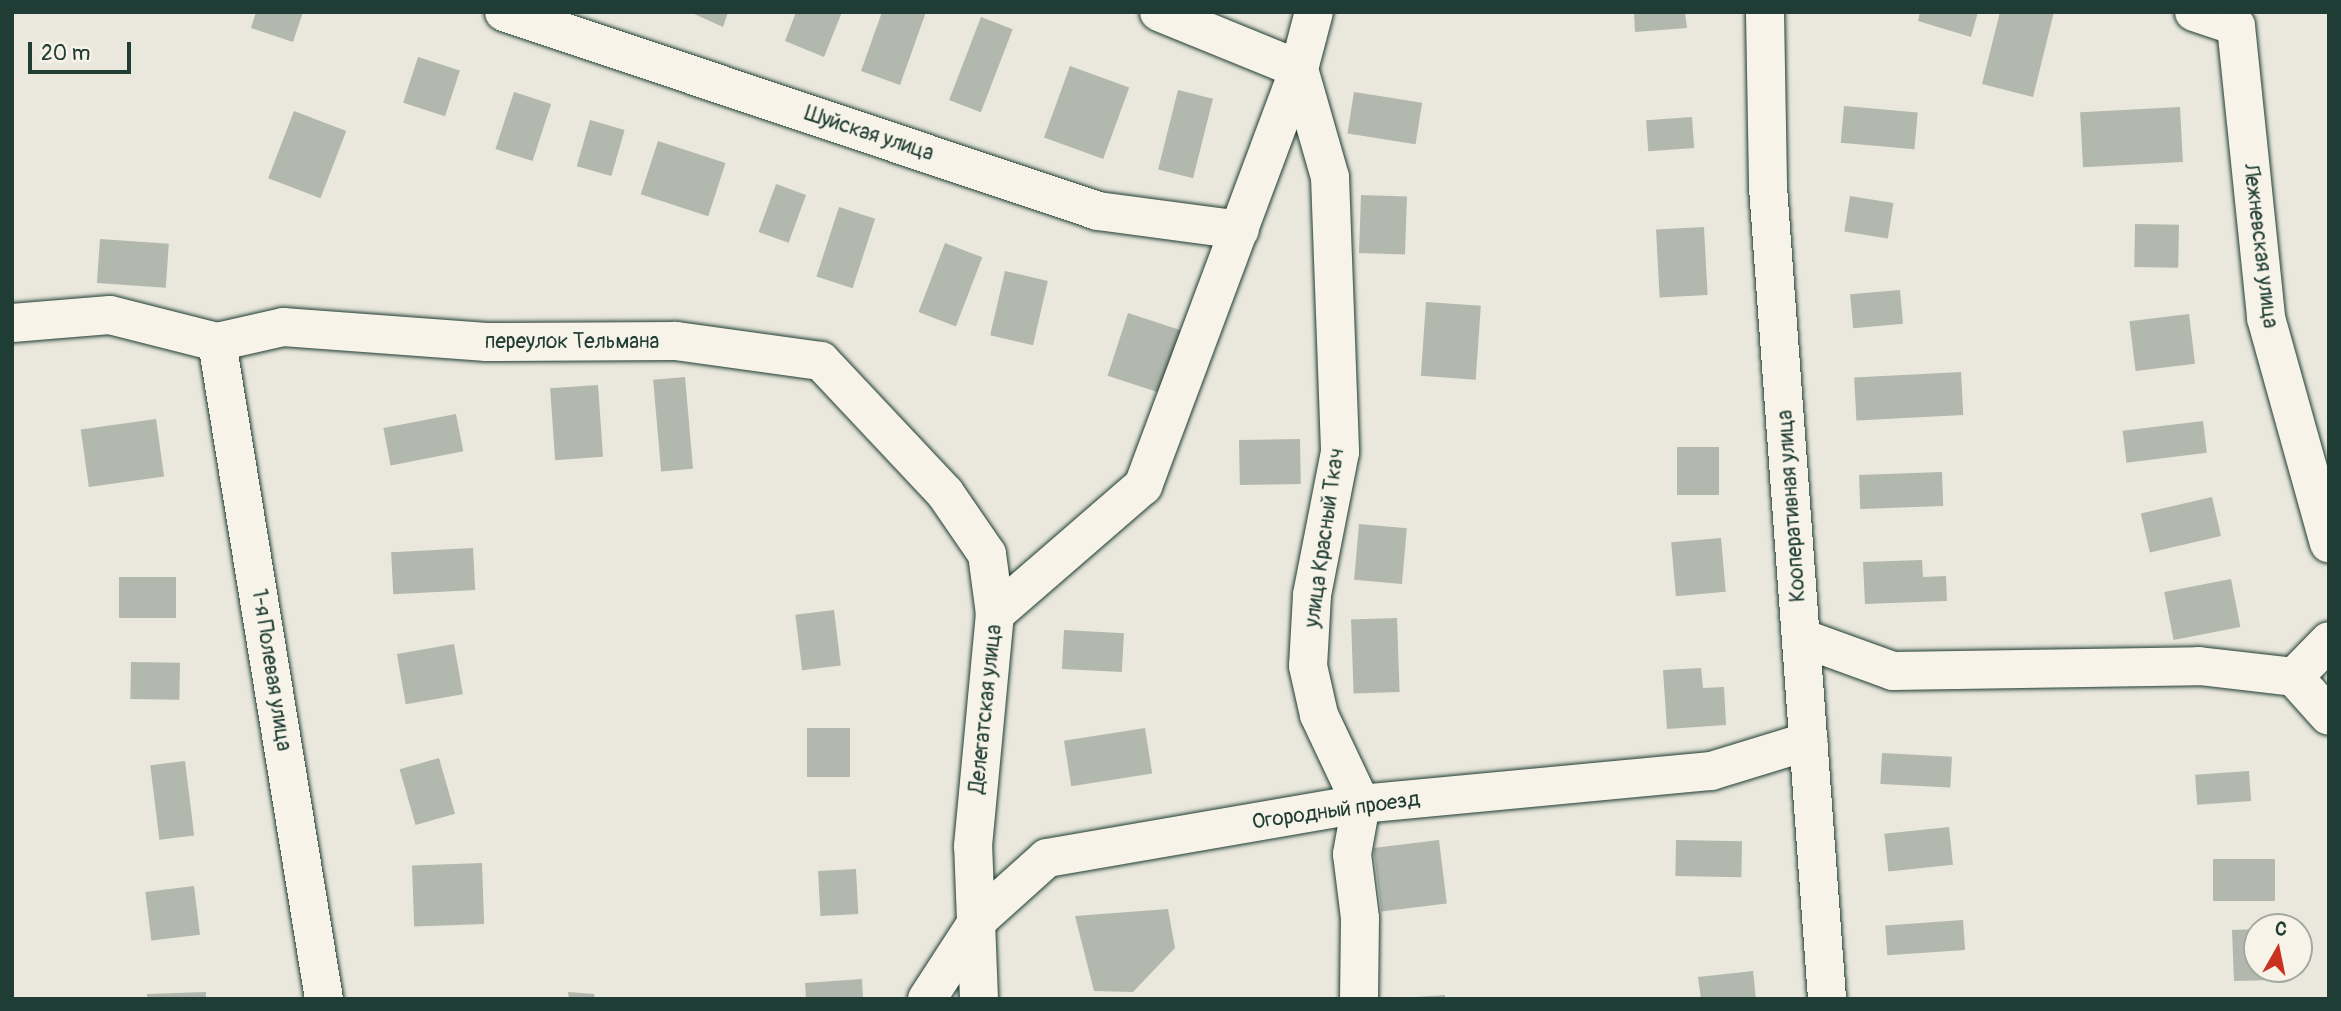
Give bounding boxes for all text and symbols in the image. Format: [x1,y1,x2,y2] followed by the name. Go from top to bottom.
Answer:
[32,28,135,72] scale bar
[41,40,90,67] text: 20 m
[801,101,937,167] street label: Шуйская улица
[2237,162,2283,330] street label: Лежневская улица
[485,329,659,355] street label: переулок Тельмана
[1773,409,1811,603] street label: Кооперативная улица
[1300,447,1350,629] street label: улица Красный Ткач
[246,587,296,753] street label: 1-я Полевая улица
[965,623,1007,795] street label: Делегатская улица
[1251,787,1421,835] street label: Огородный проезд
[2243,913,2313,983] north arrow
[2273,916,2289,942] text: С

